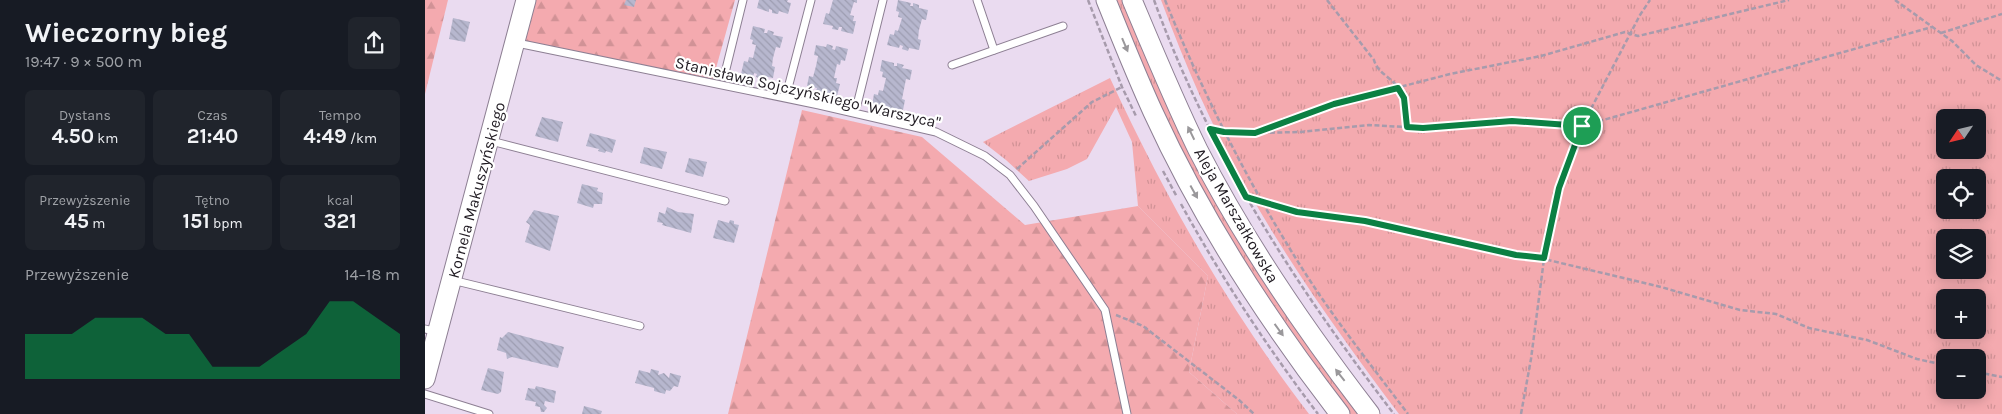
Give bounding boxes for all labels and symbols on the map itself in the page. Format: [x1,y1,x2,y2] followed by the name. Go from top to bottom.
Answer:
[1121,38,1129,52] one-way arrow
[673,53,943,132] street label: Stanisława Sojczyńskiego "Warszyca"
[444,100,509,280] street label: Kornela Makuszyńskiego
[1561,105,1603,147] pin
[1936,109,1986,159] north arrow
[1186,126,1195,141] one-way arrow
[1190,144,1283,286] street label: Aleja Marszałkowska
[1190,184,1198,199] one-way arrow
[1274,323,1284,337] one-way arrow
[1335,369,1346,382] one-way arrow

